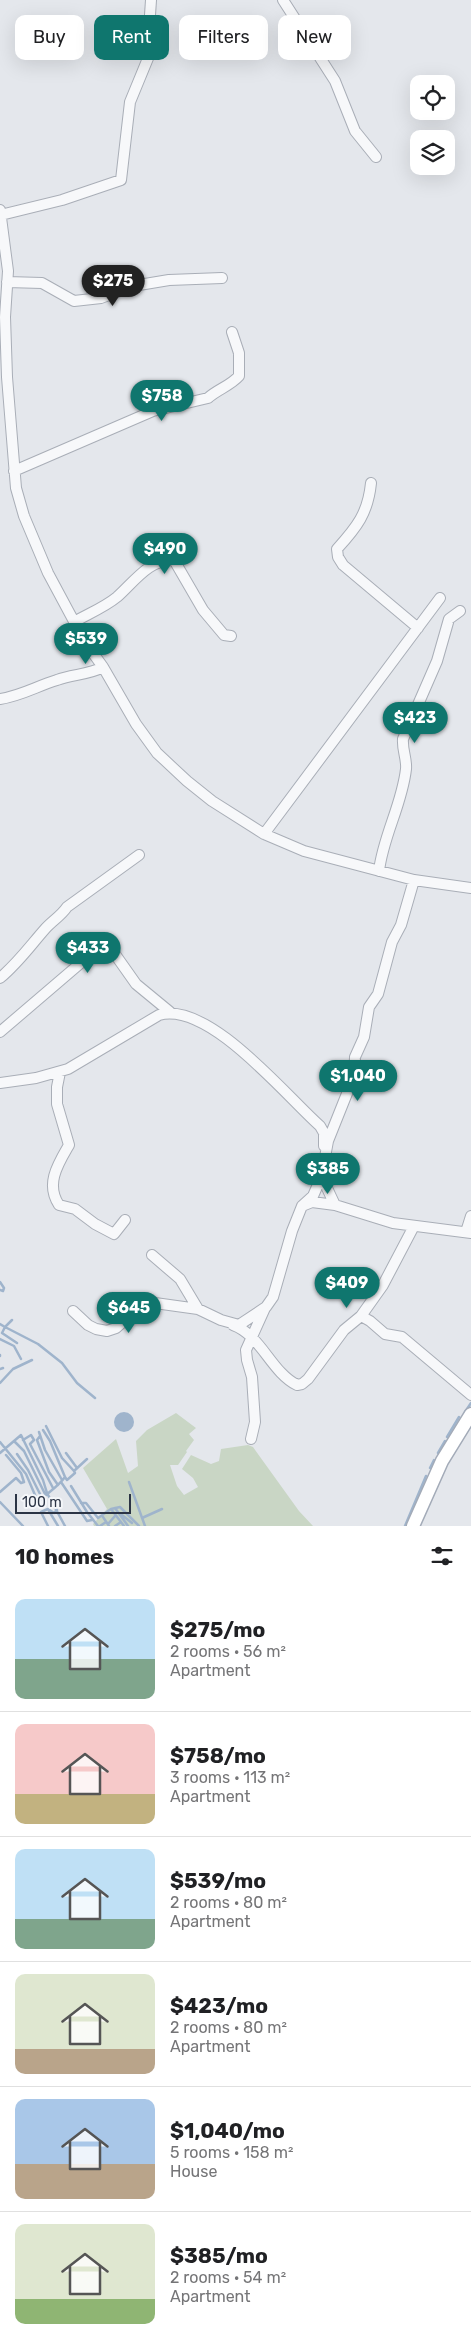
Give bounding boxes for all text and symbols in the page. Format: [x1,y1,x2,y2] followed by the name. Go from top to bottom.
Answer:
[15,15,84,60] chip: Buy
[94,15,169,60] chip: Rent
[179,15,268,60] chip: Filters
[278,15,351,60] chip: New
[410,75,455,175] map controls
[410,75,455,120] button: locate
[410,130,455,175] button: layers
[83,264,143,307] pin: $275
[93,271,133,290] text: $275
[132,380,192,422] pin: $758
[141,386,183,405] text: $758
[135,532,195,575] pin: $490
[144,539,186,558] text: $490
[56,622,116,665] pin: $539
[65,629,107,648] text: $539
[385,702,445,744] pin: $423
[394,708,436,727] text: $423
[58,932,118,974] pin: $433
[67,938,109,957] text: $433
[317,1060,399,1102] pin: $1,040
[330,1066,386,1085] text: $1,040
[298,1152,358,1195] pin: $385
[307,1159,349,1178] text: $385
[317,1266,377,1309] pin: $409
[326,1273,368,1292] text: $409
[99,1292,159,1334] pin: $645
[108,1298,150,1317] text: $645
[15,1491,131,1514] scale bar
[22,1494,62,1511] text: 100 m
[428,1542,456,1570] icon: filters
[15,1544,114,1569] text: 10 homes
[170,1617,265,1642] text: $275/mo
[55,1619,115,1679] icon: home
[170,1642,286,1661] text: 2 rooms · 56 m²
[170,1661,250,1680] text: Apartment
[170,1743,266,1768] text: $758/mo
[55,1744,115,1804] icon: home
[170,1768,290,1787] text: 3 rooms · 113 m²
[170,1787,250,1806] text: Apartment
[170,1868,266,1893] text: $539/mo
[55,1869,115,1929] icon: home
[170,1893,287,1912] text: 2 rooms · 80 m²
[170,1912,250,1931] text: Apartment
[170,1993,268,2018] text: $423/mo
[55,1994,115,2054] icon: home
[170,2018,287,2037] text: 2 rooms · 80 m²
[170,2037,250,2056] text: Apartment
[170,2118,285,2143] text: $1,040/mo
[55,2119,115,2179] icon: home
[170,2143,293,2162] text: 5 rooms · 158 m²
[170,2162,217,2181] text: House
[170,2243,268,2268] text: $385/mo
[55,2244,115,2304] icon: home
[170,2268,286,2287] text: 2 rooms · 54 m²
[170,2287,250,2306] text: Apartment

